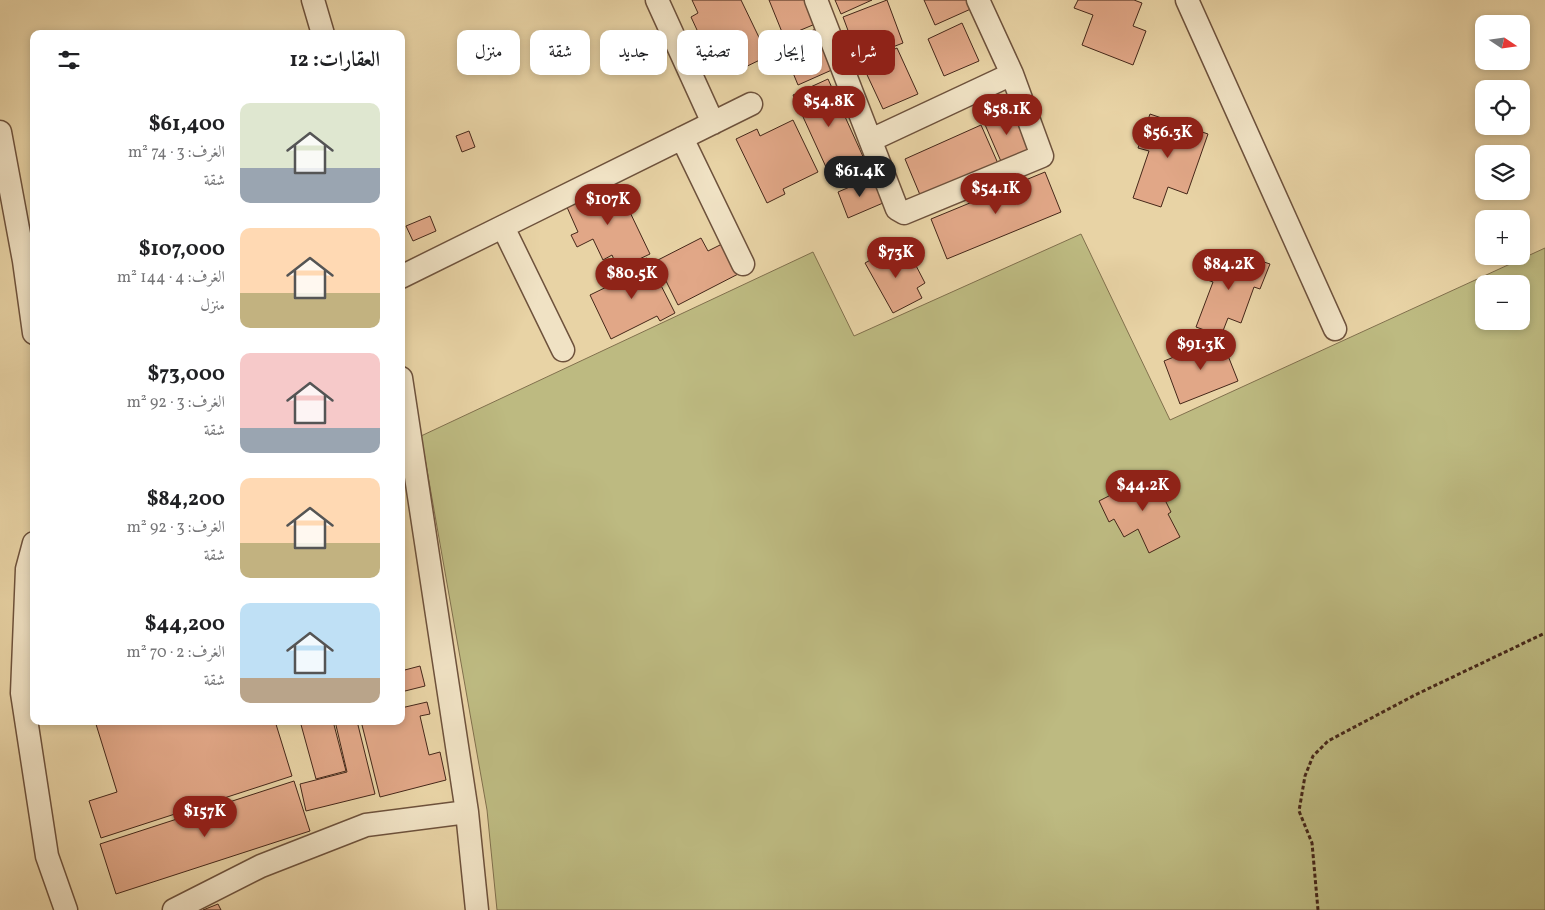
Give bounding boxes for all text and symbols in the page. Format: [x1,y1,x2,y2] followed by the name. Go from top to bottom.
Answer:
[1475,15,1530,70] north arrow
[1475,15,1530,330] map controls
[457,30,520,75] chip: منزل
[530,30,590,75] chip: شقة
[600,30,667,75] chip: جديد
[677,30,748,75] chip: تصفية
[758,30,822,75] chip: إيجار
[832,30,895,75] chip: شراء
[55,46,83,74] icon: filters
[289,46,380,75] text: العقارات: 12
[1475,80,1530,135] button: locate
[788,86,870,128] pin: $54.8K
[803,91,855,113] text: $54.8K
[966,94,1048,136] pin: $58.1K
[983,99,1031,121] text: $58.1K
[149,110,225,139] text: $61,400
[1127,116,1209,159] pin: $56.3K
[1143,122,1193,144] text: $56.3K
[280,123,340,183] icon: home
[128,142,225,164] text: الغرف: 3 · 74 m²
[1475,145,1530,200] button: layers
[819,156,901,198] pin: $61.4K
[835,161,885,183] text: $61.4K
[204,170,225,192] text: شقة
[955,172,1037,215] pin: $54.1K
[972,178,1020,200] text: $54.1K
[573,184,643,226] pin: $107K
[586,189,630,211] text: $107K
[1475,210,1530,265] button: +
[139,235,225,264] text: $107,000
[866,236,926,279] pin: $73K
[878,242,914,264] text: $73K
[280,248,340,308] icon: home
[1188,248,1270,291] pin: $84.2K
[1203,254,1255,276] text: $84.2K
[591,258,673,300] pin: $80.5K
[606,263,658,285] text: $80.5K
[117,267,225,289] text: الغرف: 4 · 144 m²
[1475,275,1530,330] button: −
[200,295,225,317] text: منزل
[1160,328,1242,371] pin: $91.3K
[1177,334,1225,356] text: $91.3K
[148,360,225,389] text: $73,000
[280,373,340,433] icon: home
[127,392,225,414] text: الغرف: 3 · 92 m²
[204,420,225,442] text: شقة
[1102,470,1184,512] pin: $44.2K
[1117,475,1169,497] text: $44.2K
[147,485,225,514] text: $84,200
[280,498,340,558] icon: home
[127,517,225,539] text: الغرف: 3 · 92 m²
[204,545,225,567] text: شقة
[145,610,225,639] text: $44,200
[280,623,340,683] icon: home
[126,642,225,664] text: الغرف: 2 · 70 m²
[204,670,225,692] text: شقة
[170,796,240,838] pin: $157K
[184,801,226,823] text: $157K

